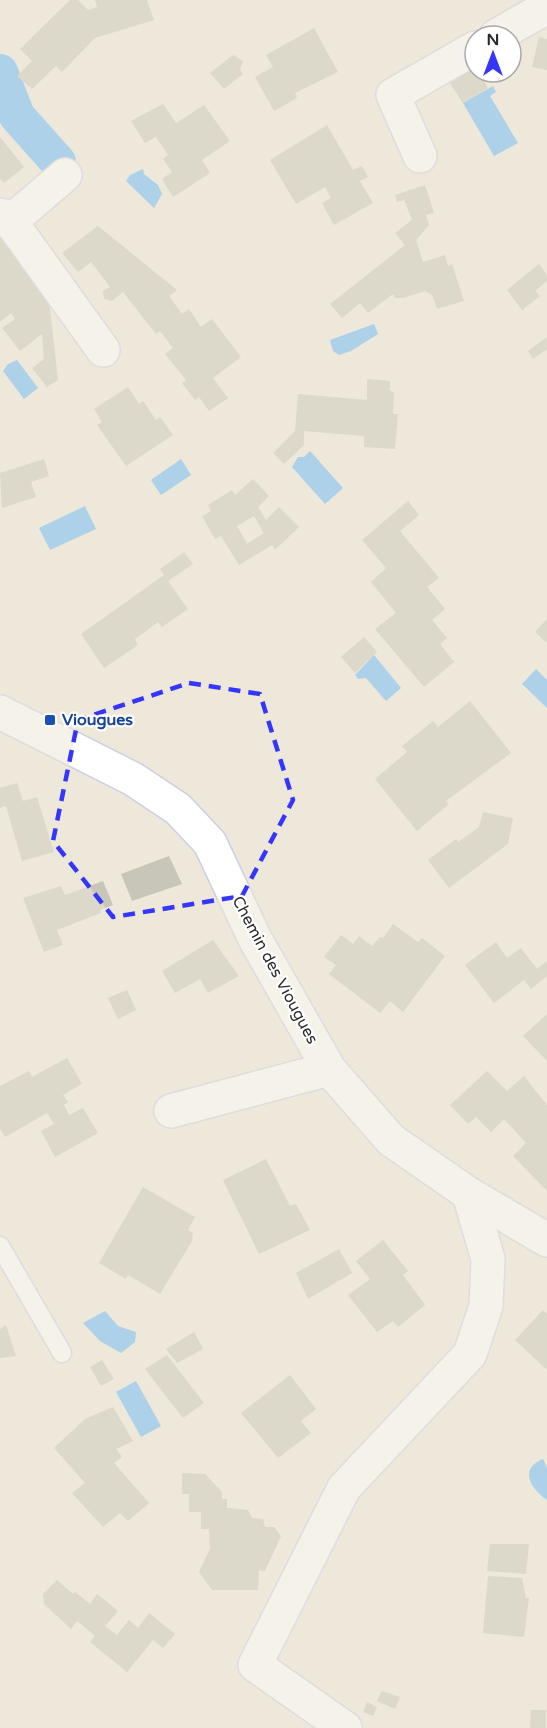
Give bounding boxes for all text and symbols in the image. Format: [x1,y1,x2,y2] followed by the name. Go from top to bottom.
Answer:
[463,24,523,84] north arrow
[487,30,499,50] text: N
[62,710,133,730] place label: Viougues
[43,713,57,727] marker: Viougues
[228,893,322,1047] street label: Chemin des Viougues

